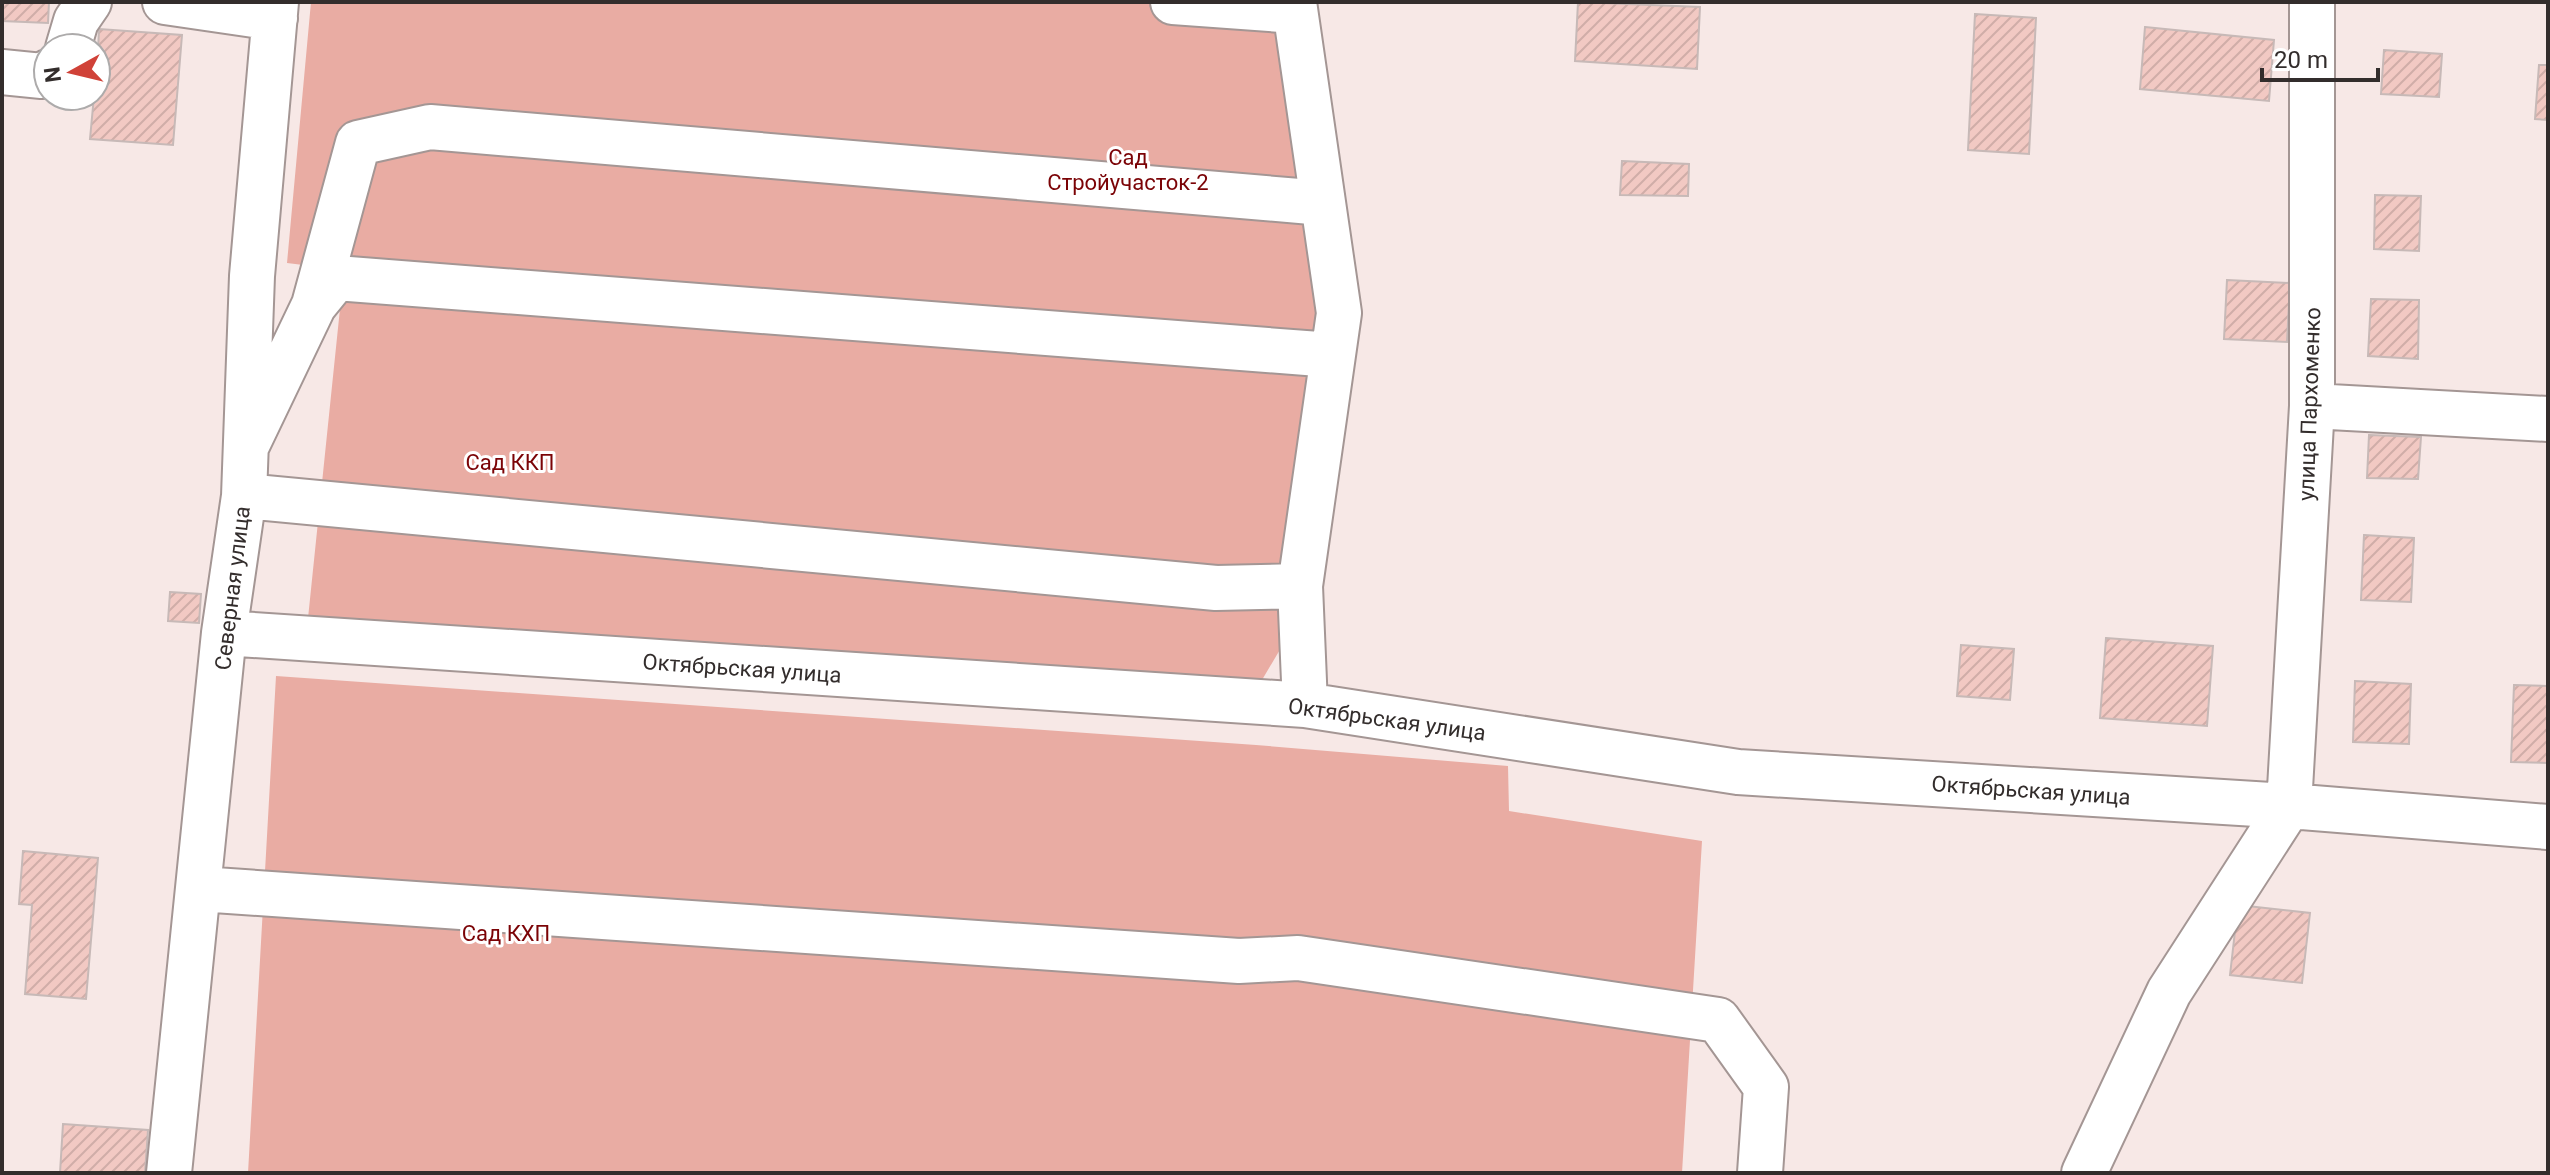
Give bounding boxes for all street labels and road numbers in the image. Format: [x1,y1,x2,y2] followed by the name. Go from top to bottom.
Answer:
[2294,307,2325,501] street label: улица Пархоменко
[210,505,255,672] street label: Северная улица
[642,649,842,688] street label: Октябрьская улица
[1287,693,1487,746] street label: Октябрьская улица
[1931,771,2131,810] street label: Октябрьская улица

